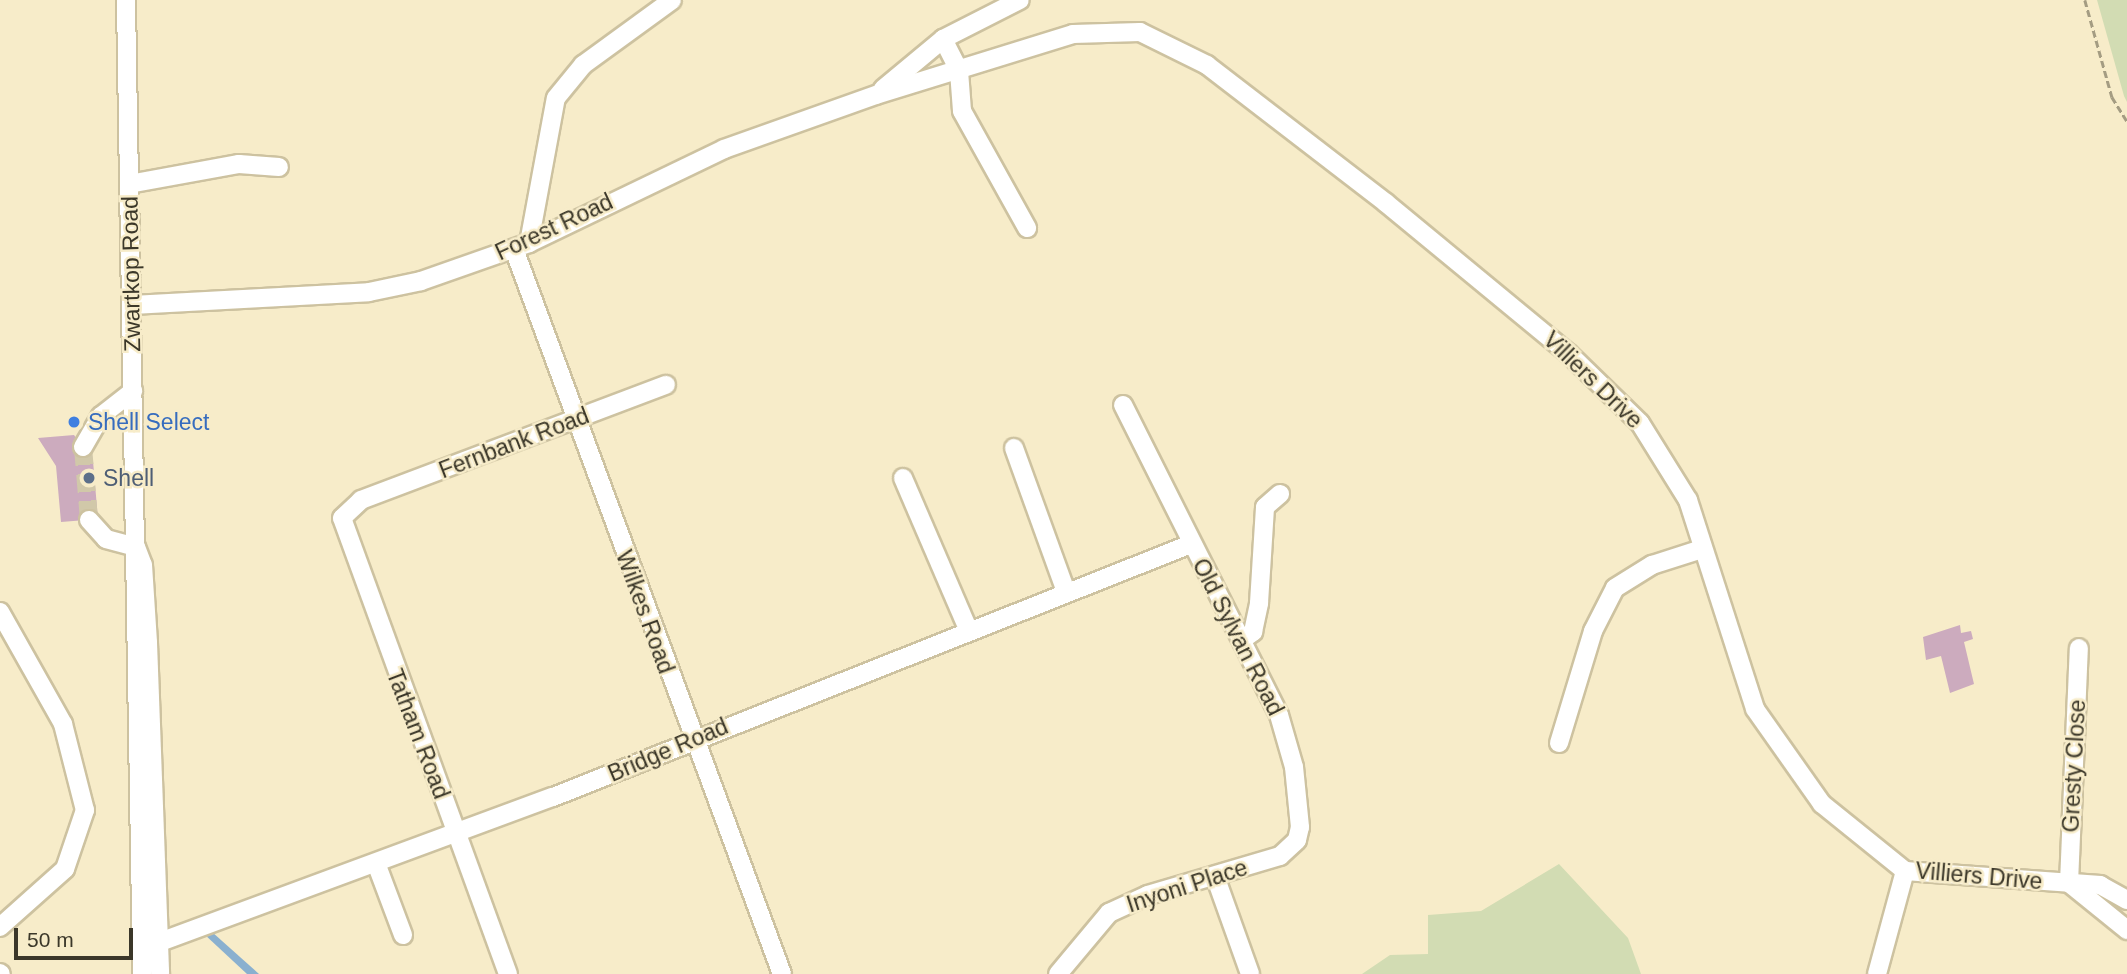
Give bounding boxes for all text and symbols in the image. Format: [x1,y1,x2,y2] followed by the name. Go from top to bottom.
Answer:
[491,188,617,266] street label: Forest Road
[116,196,146,352] street label: Zwartkop Road
[1538,326,1648,434] street label: Villiers Drive
[435,402,593,484] street label: Fernbank Road
[88,408,209,436] place label: Shell Select
[66,414,82,430] marker: Shell Select
[103,464,154,492] place label: Shell
[81,470,97,486] marker: Shell
[610,547,680,677] street label: Wilkes Road
[1187,554,1289,720] street label: Old Sylvan Road
[381,665,455,803] street label: Tatham Road
[2057,699,2091,833] street label: Gresty Close
[604,712,732,788] street label: Bridge Road
[1123,854,1251,918] street label: Inyoni Place
[1914,857,2044,895] street label: Villiers Drive
[18,914,136,958] scale bar
[27,928,74,951] text: 50 m

